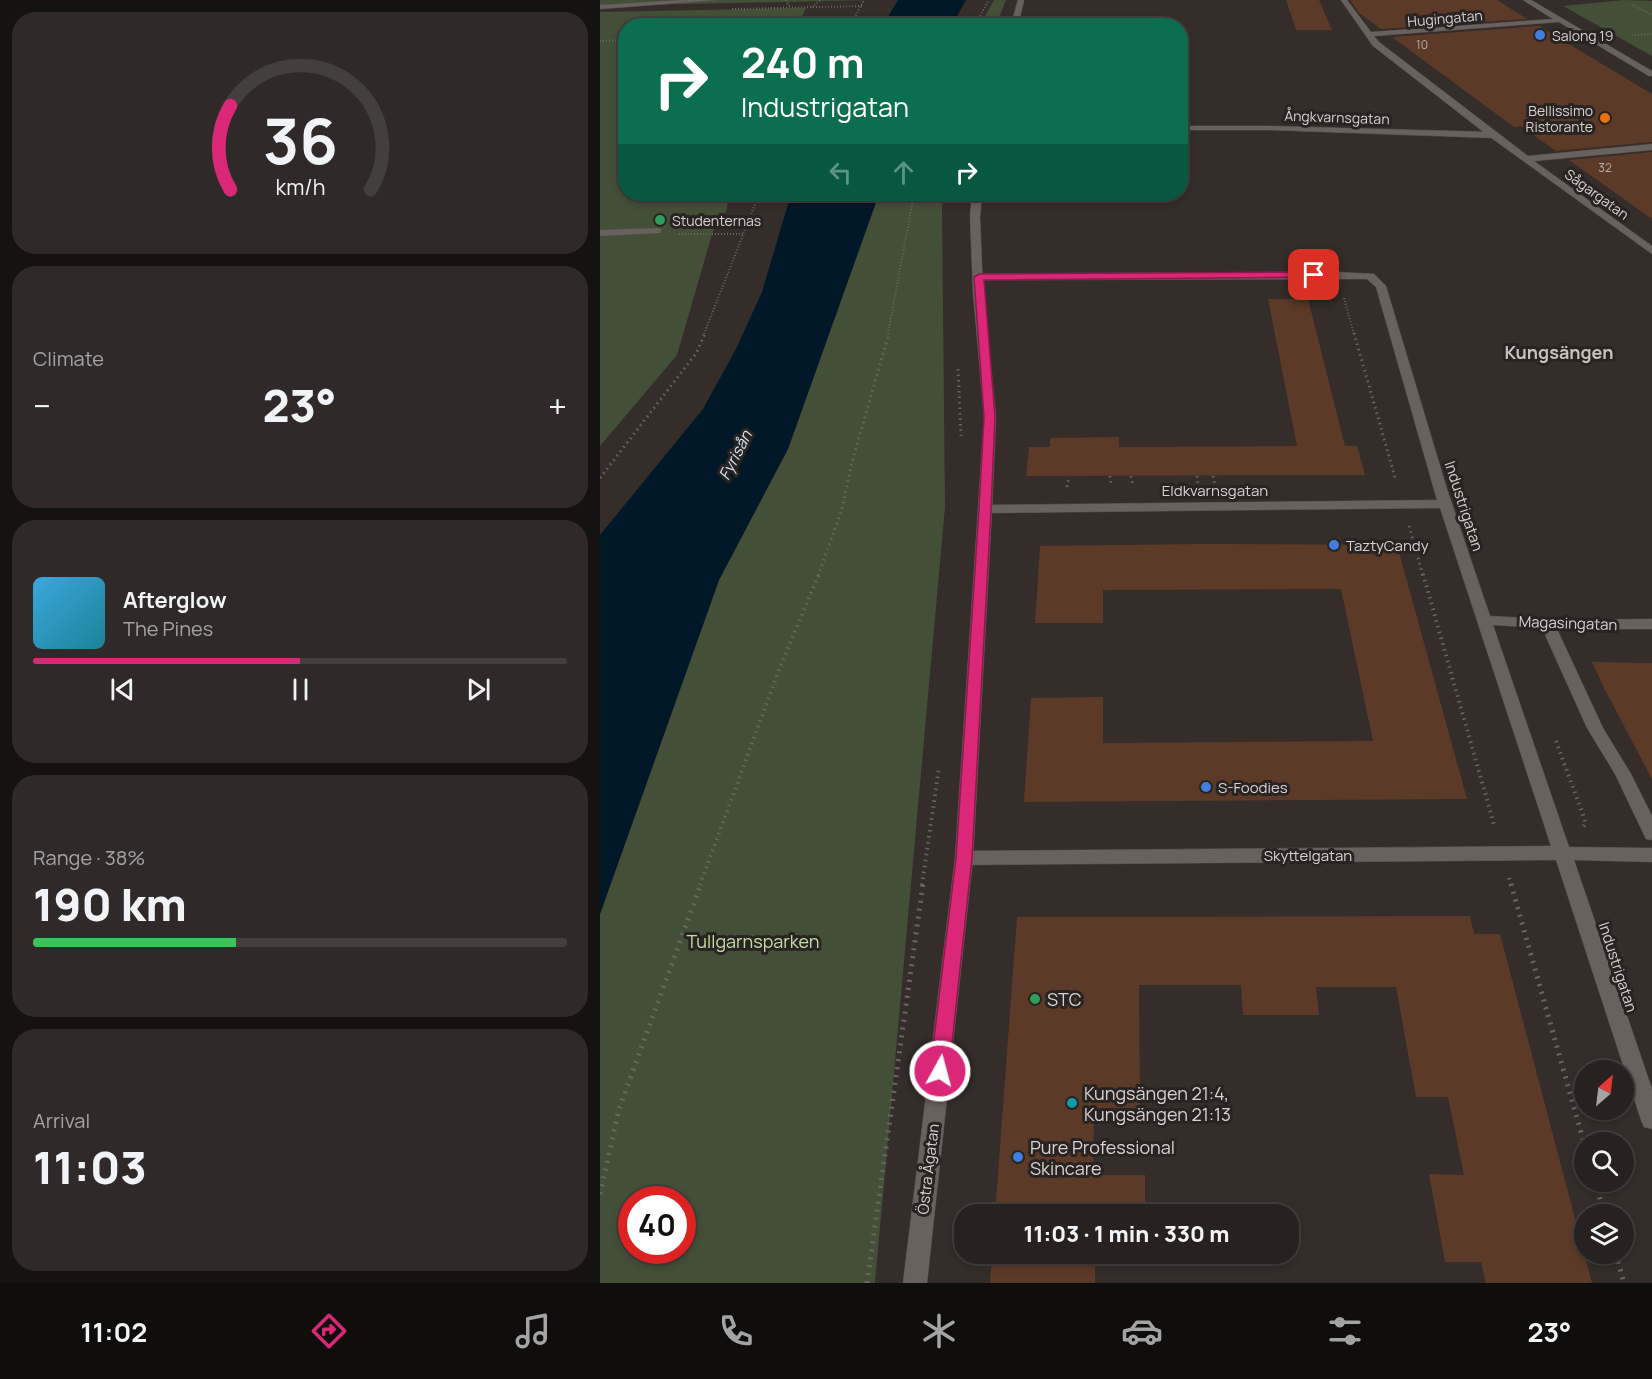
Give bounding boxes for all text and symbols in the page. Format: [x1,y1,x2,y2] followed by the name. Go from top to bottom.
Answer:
[1407,5,1483,31] street label: Hugingatan
[1552,26,1614,45] place label: Salong 19
[1533,28,1547,42] marker: Salong 19
[741,33,865,91] text: 240 m
[1416,36,1428,53] house number: 10
[642,42,720,120] icon: right
[741,88,909,125] text: Industrigatan
[262,97,338,183] text: 36
[1526,101,1593,136] place label: Bellissimo Ristorante
[1284,106,1390,128] street label: Ångkvarnsgatan
[1598,111,1612,125] marker: Bellissimo Ristorante
[824,156,857,189] icon: left
[887,156,920,189] icon: ahead
[950,156,983,189] icon: right
[1598,159,1612,176] house number: 32
[1561,164,1633,224] street label: Sågargatan
[275,172,325,201] text: km/h
[672,211,761,230] place label: Studenternas
[653,213,667,227] marker: Studenternas
[1288,249,1339,300] pin
[1297,258,1330,291] icon: arrive
[1505,340,1613,364] district label: Kungsängen
[33,345,104,372] text: Climate
[262,374,336,436] text: 23°
[33,383,51,428] text: −
[548,383,567,428] text: +
[713,426,757,484] water label: Fyrisån
[1440,458,1488,554] street label: Industrigatan
[1162,480,1268,501] street label: Eldkvarnsgatan
[1346,535,1429,556] place label: TaztyCandy
[1327,538,1341,552] marker: TaztyCandy
[123,585,227,615] text: Afterglow
[1518,611,1618,635] street label: Magasingatan
[123,615,213,642] text: The Pines
[106,673,139,706] icon: previous
[284,673,317,706] icon: pause
[462,673,495,706] icon: next
[1218,777,1288,798] place label: S-Foodies
[1199,780,1213,794] marker: S-Foodies
[33,844,145,871] text: Range · 38%
[1264,845,1352,866] street label: Skyttelgatan
[33,873,187,935] text: 190 km
[1594,919,1642,1015] street label: Industrigatan
[686,929,820,953] park label: Tullgarnsparken
[1047,987,1082,1011] place label: STC
[1028,992,1042,1006] marker: STC
[908,1039,972,1103] position arrow
[1574,1060,1634,1120] north arrow
[1574,1060,1634,1264] map controls
[1084,1081,1231,1126] place label: Kungsängen 21:4, Kungsängen 21:13
[1065,1096,1079,1110] marker: Kungsängen 21:4, Kungsängen 21:13
[33,1107,90,1134] text: Arrival
[912,1122,944,1216] street label: Östra Ågatan
[1574,1132,1634,1192] button: search
[1030,1135,1175,1180] place label: Pure Professional Skincare
[33,1136,147,1198] text: 11:03
[1011,1150,1025,1164] marker: Pure Professional Skincare
[618,1186,696,1264] speed limit sign: 40
[1574,1204,1634,1264] button: layers
[1023,1219,1230,1249] text: 11:03 · 1 min · 330 m
[308,1310,350,1352] icon: directions
[512,1310,554,1352] icon: music
[715,1310,757,1352] icon: phone
[918,1310,960,1352] icon: climate
[1121,1310,1163,1352] icon: car
[1324,1310,1366,1352] icon: filters
[81,1313,147,1350] text: 11:02
[1527,1313,1571,1350] text: 23°

